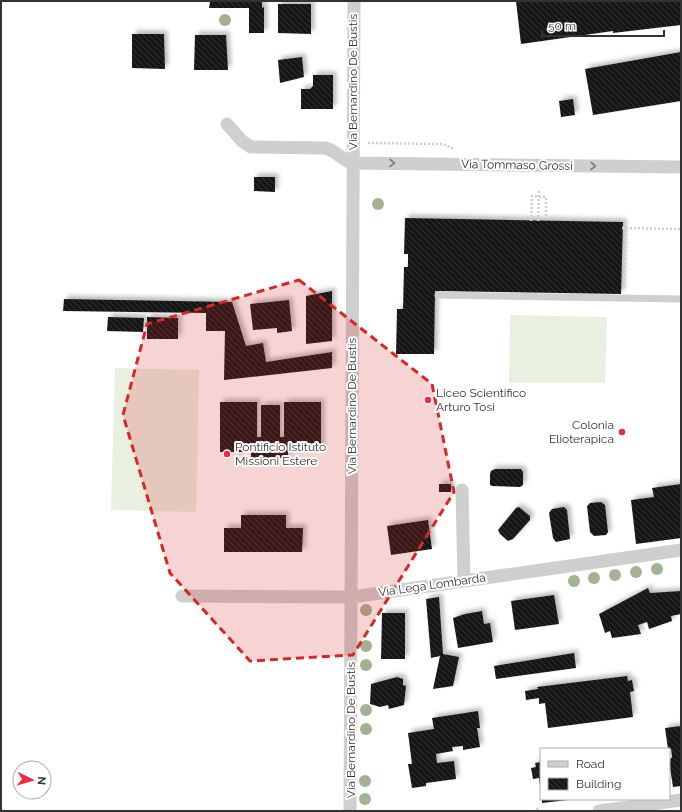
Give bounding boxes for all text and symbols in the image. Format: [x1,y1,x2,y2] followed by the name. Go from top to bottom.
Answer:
[542,12,664,38] scale bar
[346,14,360,150] street label: Via Bernardino De Bustis
[548,19,576,33] text: 50 m
[461,157,573,173] street label: Via Tommaso Grossi
[389,159,395,167] one-way arrow
[590,161,596,170] one-way arrow
[345,338,359,474] street label: Via Bernardino De Bustis
[436,386,526,414] place label: Liceo Scientifico Arturo Tosi
[423,395,433,405] marker: Liceo Scientifico Arturo Tosi
[549,418,614,446] place label: Colonia Elioterapica
[617,427,627,437] marker: Colonia Elioterapica
[235,440,326,468] place label: Pontificio Istituto Missioni Estere
[222,449,232,459] marker: Pontificio Istituto Missioni Estere
[377,571,487,599] street label: Via Lega Lombarda
[344,662,358,798] street label: Via Bernardino De Bustis
[540,748,670,800] legend
[576,757,605,771] text: Road
[12,760,52,800] north arrow
[35,776,48,786] text: N
[576,777,622,791] text: Building

